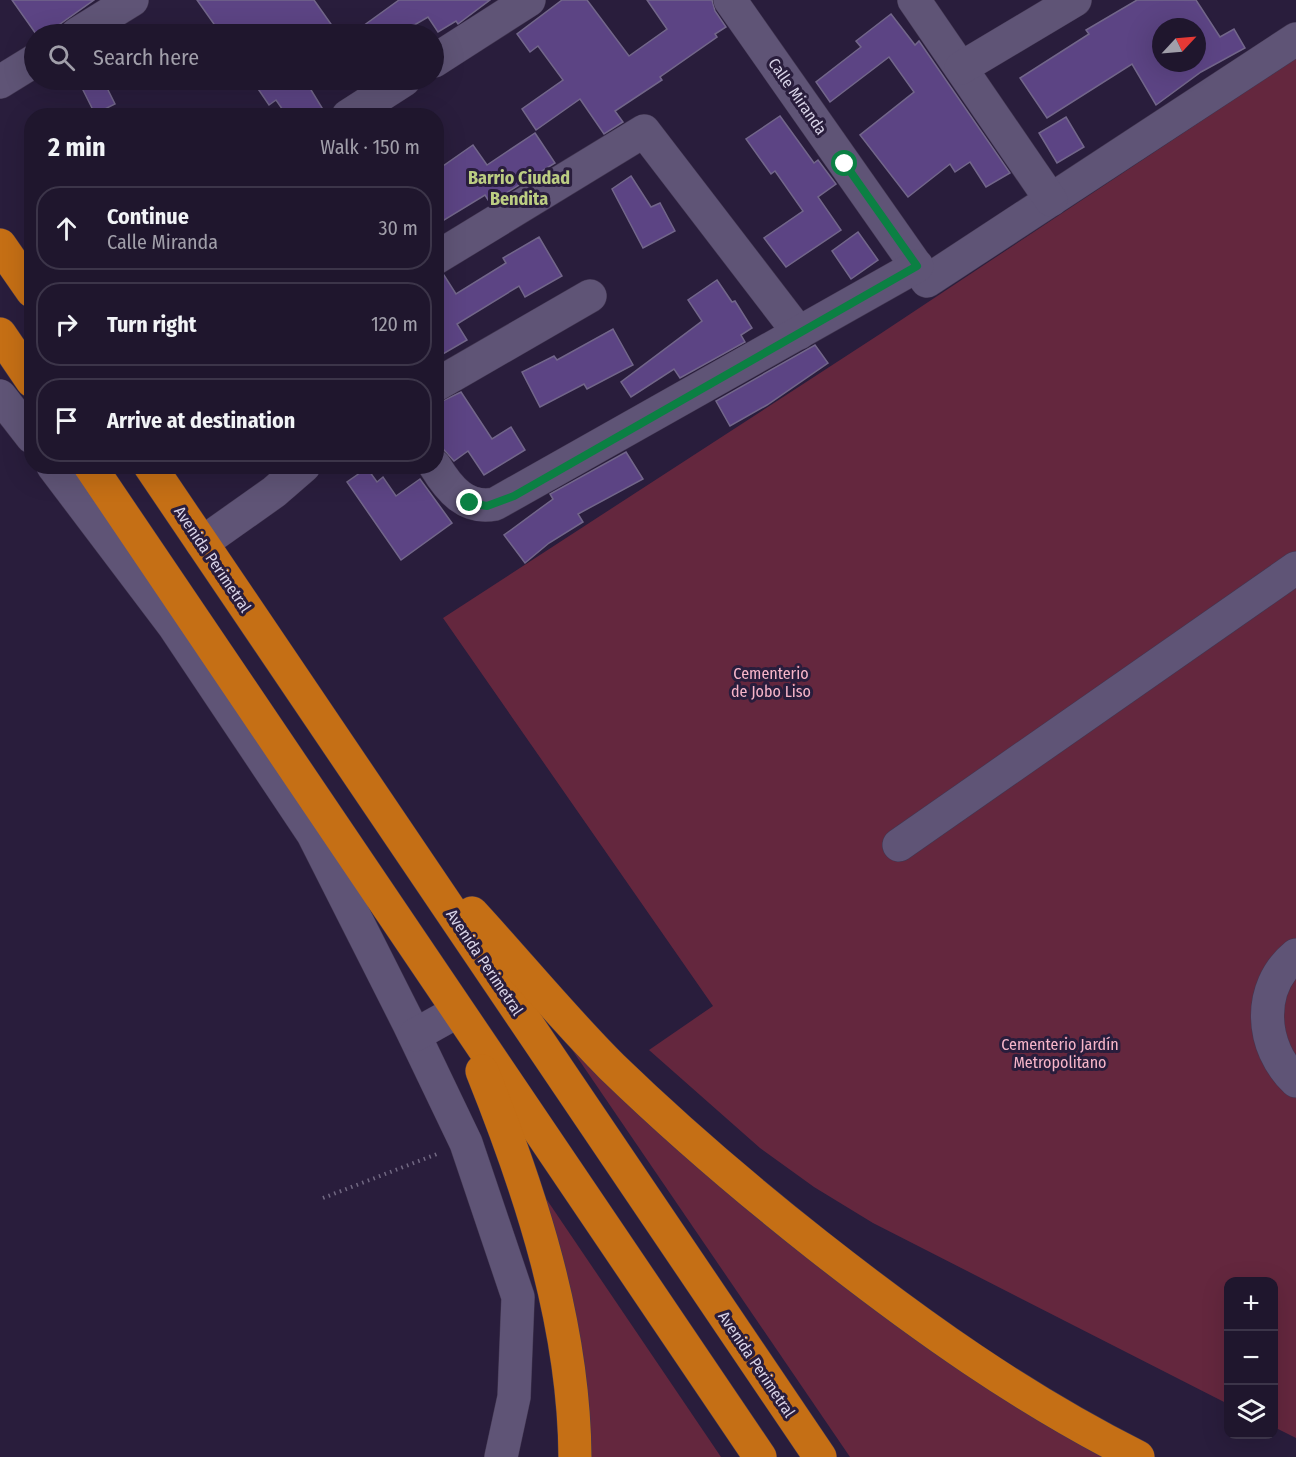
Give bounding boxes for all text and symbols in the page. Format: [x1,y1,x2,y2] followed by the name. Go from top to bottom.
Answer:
[1152,18,1206,72] north arrow
[24,24,444,90] search box
[45,41,78,74] icon: search
[93,44,199,71] text: Search here
[764,54,831,138] street label: Calle Miranda
[48,132,106,163] text: 2 min
[320,135,420,159] text: Walk · 150 m
[831,150,857,176] route start
[468,167,570,210] district label: Barrio Ciudad Bendita
[107,203,189,230] text: Continue
[50,212,83,245] icon: ahead
[378,216,418,240] text: 30 m
[107,230,218,254] text: Calle Miranda
[50,308,83,341] icon: right
[107,311,196,338] text: Turn right
[371,312,418,336] text: 120 m
[50,404,83,437] icon: arrive
[107,407,295,434] text: Arrive at destination
[456,489,482,515] route end
[170,503,255,616] street label: Avenida Perimetral
[731,664,811,701] park label: Cementerio de Jobo Liso
[442,906,527,1019] street label: Avenida Perimetral
[1001,1035,1119,1072] park label: Cementerio Jardín Metropolitano
[1224,1277,1278,1439] map controls
[1224,1277,1278,1331] button: +
[714,1308,799,1421] street label: Avenida Perimetral
[1224,1331,1278,1385] button: −
[1224,1385,1278,1439] button: layers

